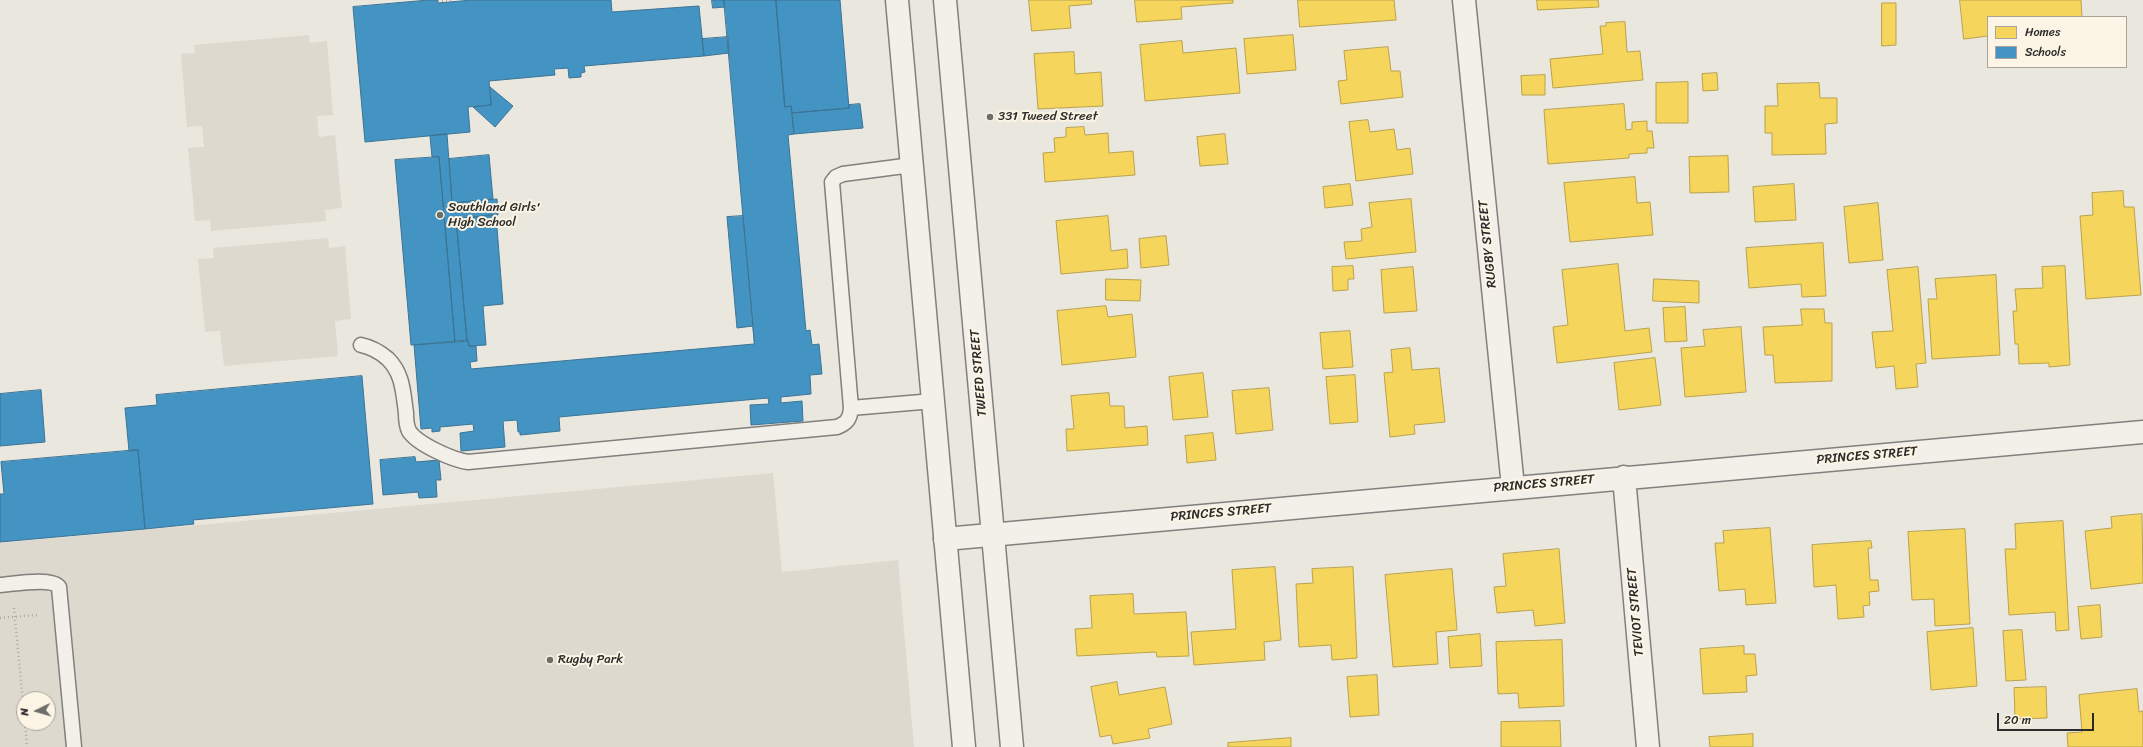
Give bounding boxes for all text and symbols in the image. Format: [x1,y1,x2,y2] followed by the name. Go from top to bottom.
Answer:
[1987,16,2127,68] legend
[2025,21,2061,43] text: Homes
[2025,41,2066,63] text: Schools
[998,109,1098,125] place label: 331 Tweed Street
[985,112,995,122] marker: 331 Tweed Street
[1476,199,1500,289] street label: RUGBY STREET
[448,200,541,231] place label: Southland Girls' High School
[435,210,445,220] marker: Southland Girls' High School
[967,329,991,417] street label: TWEED STREET
[1816,444,1918,468] street label: PRINCES STREET
[1493,472,1595,496] street label: PRINCES STREET
[1170,501,1272,525] street label: PRINCES STREET
[1624,567,1648,657] street label: TEVIOT STREET
[558,652,623,668] place label: Rugby Park
[545,655,555,665] marker: Rugby Park
[16,691,56,731] north arrow
[1999,705,2096,731] scale bar
[15,707,34,717] text: N
[2004,709,2031,731] text: 20 m

